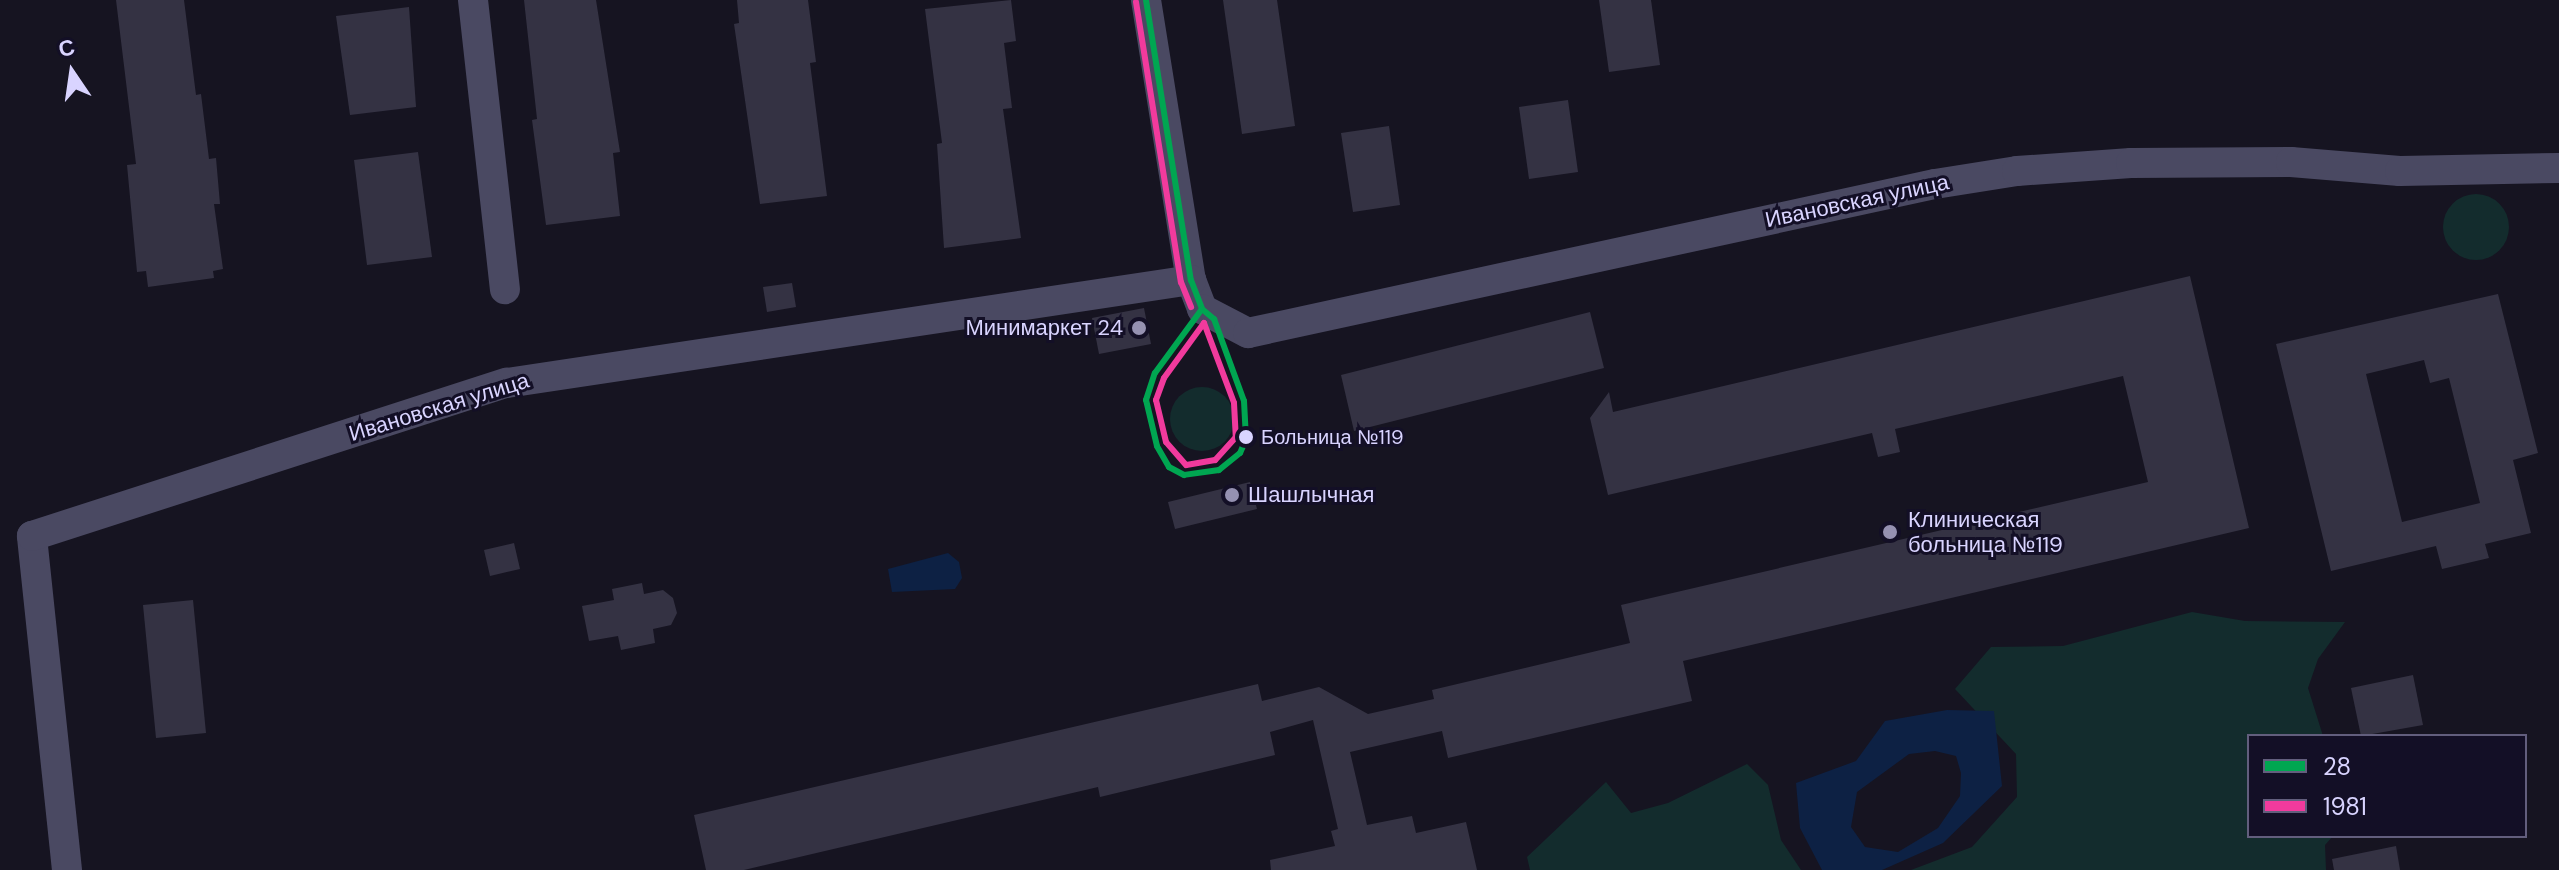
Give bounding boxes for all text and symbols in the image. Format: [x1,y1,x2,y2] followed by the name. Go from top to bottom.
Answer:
[32,32,112,112] north arrow
[55,32,77,64] text: С
[1763,169,1951,233] street label: Ивановская улица
[965,315,1123,341] place label: Минимаркет 24
[1130,319,1148,337] marker: Минимаркет 24
[346,367,532,447] street label: Ивановская улица
[1261,425,1404,449] place label: Больница №119
[1238,429,1254,445] marker: Больница №119
[1248,482,1374,508] place label: Шашлычная
[1223,486,1241,504] marker: Шашлычная
[1908,506,2063,558] place label: Клиническая больница №119
[1879,521,1901,543] marker: Клиническая больница №119
[2247,734,2527,838] legend
[2323,751,2351,782] text: 28
[2323,791,2367,822] text: 1981

